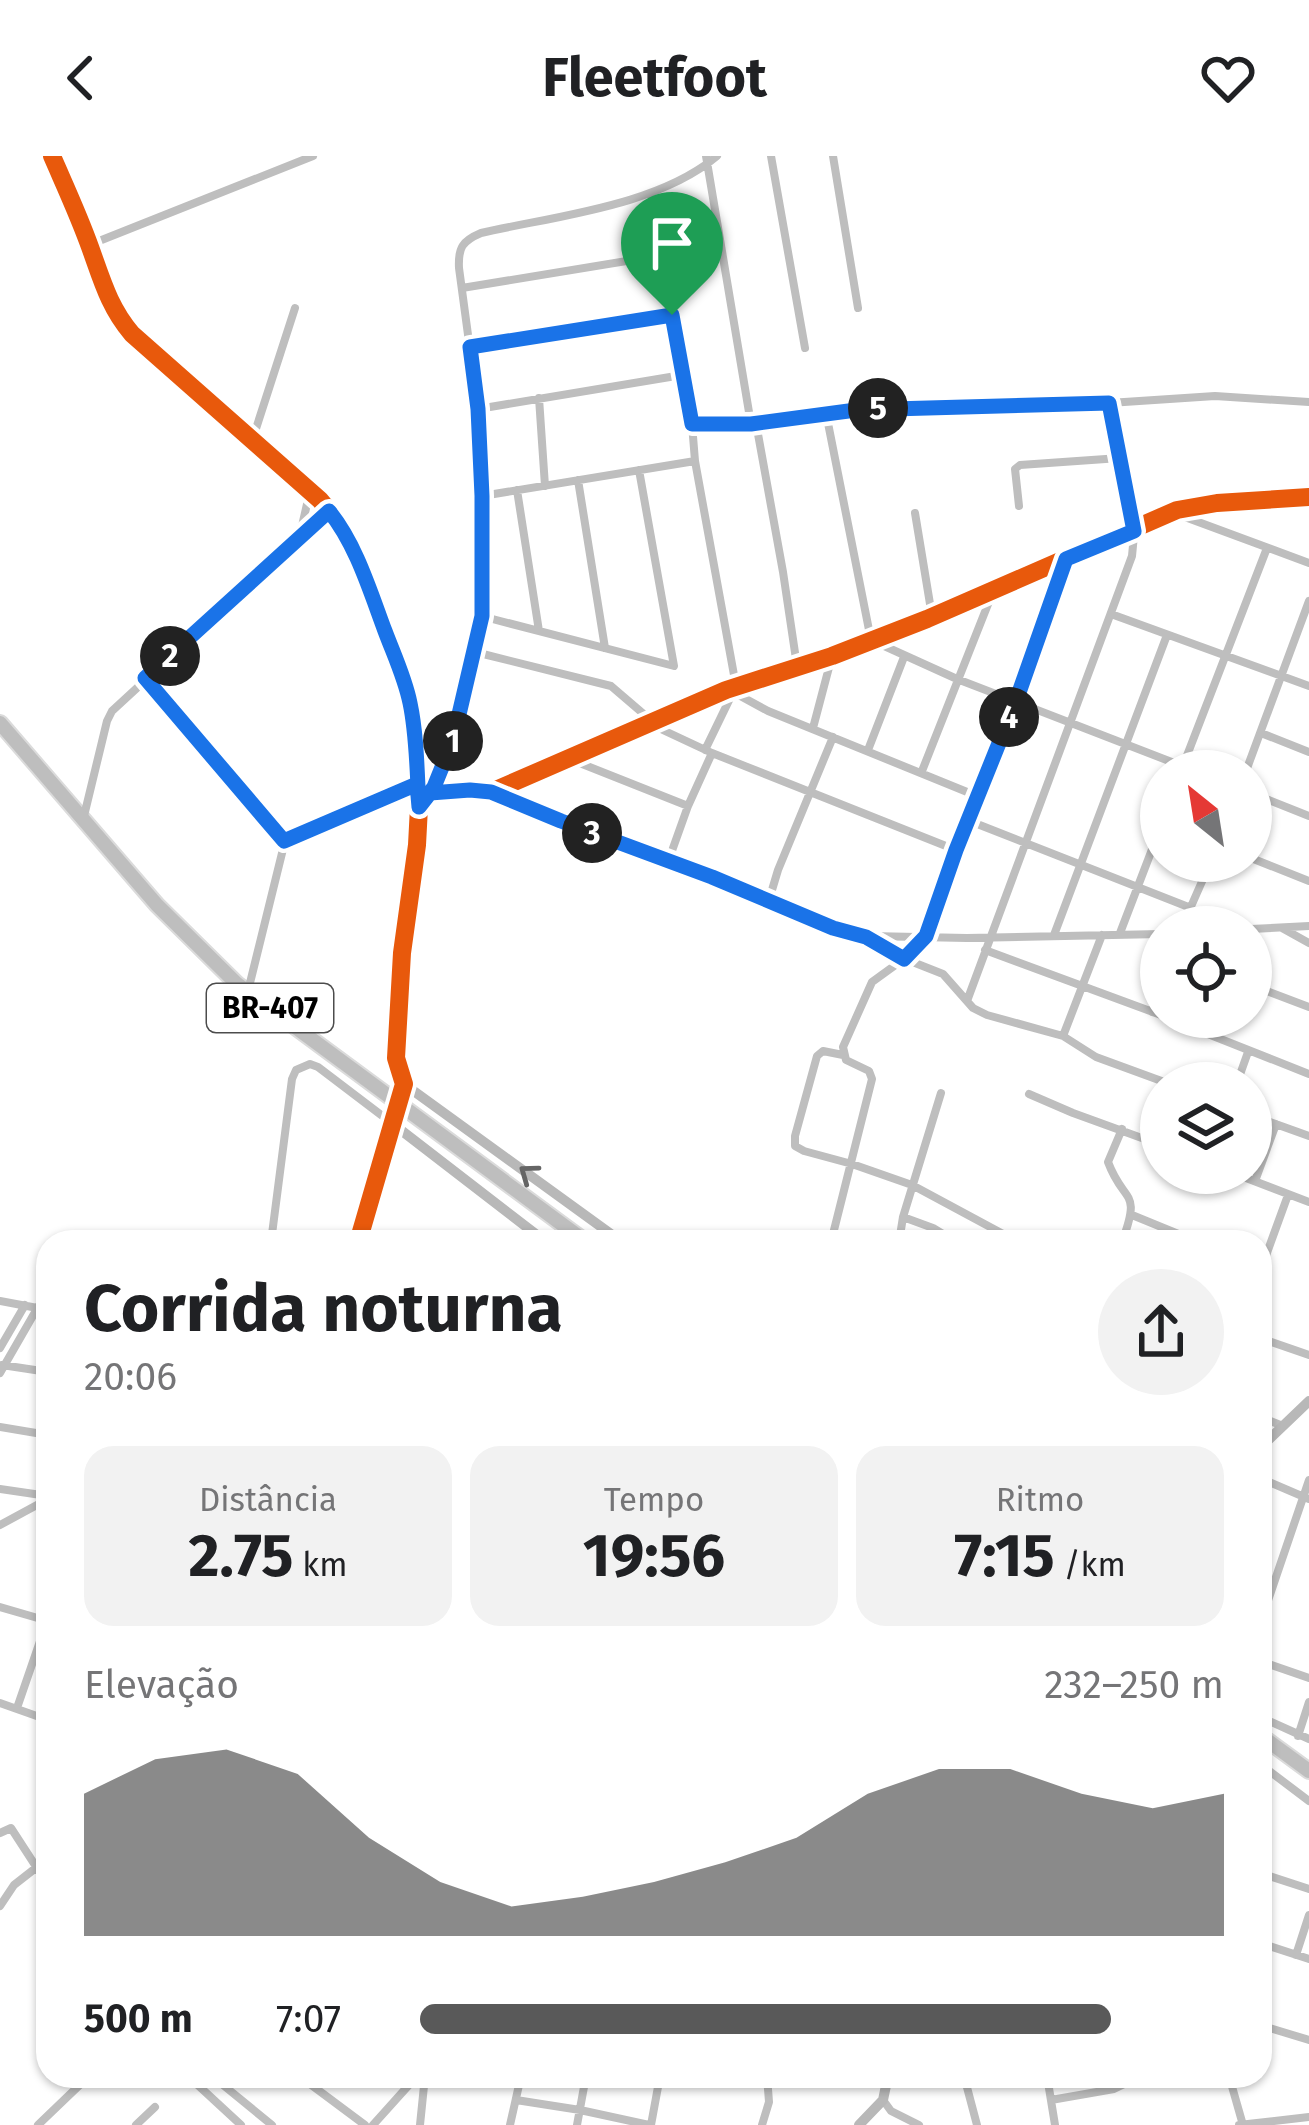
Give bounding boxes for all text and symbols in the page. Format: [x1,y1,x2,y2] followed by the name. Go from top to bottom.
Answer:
[48,45,114,111] icon: back
[1195,45,1261,111] icon: heart
[542,46,767,110] text: Fleetfoot
[621,192,723,315] pin
[639,210,705,276] icon: arrive
[848,378,908,438] pin: 5
[869,388,887,428] text: 5
[140,626,200,686] pin: 2
[161,636,179,676] text: 2
[979,687,1039,747] pin: 4
[1000,697,1018,737] text: 4
[423,711,483,771] pin: 1
[445,721,461,761] text: 1
[1140,750,1272,882] north arrow
[1140,750,1272,1194] map controls
[562,803,622,863] pin: 3
[583,813,601,853] text: 3
[1140,906,1272,1038] button: locate
[207,984,333,1032] road number: BR-407
[1140,1062,1272,1194] button: layers
[520,1165,541,1187] one-way arrow
[84,1269,563,1348] text: Corrida noturna
[1098,1269,1224,1395] button: share
[84,1354,177,1400] text: 20:06
[199,1480,337,1520] text: Distância
[604,1480,704,1520] text: Tempo
[996,1480,1084,1520] text: Ritmo
[189,1520,294,1592] text: 2.75
[583,1520,725,1592] text: 19:56
[954,1520,1055,1592] text: 7:15
[294,1545,347,1585] text: km
[1055,1545,1126,1585] text: /km
[84,1662,239,1708] text: Elevação
[1044,1662,1224,1708] text: 232–250 m
[84,1996,193,2042] text: 500 m
[276,1996,341,2042] text: 7:07

